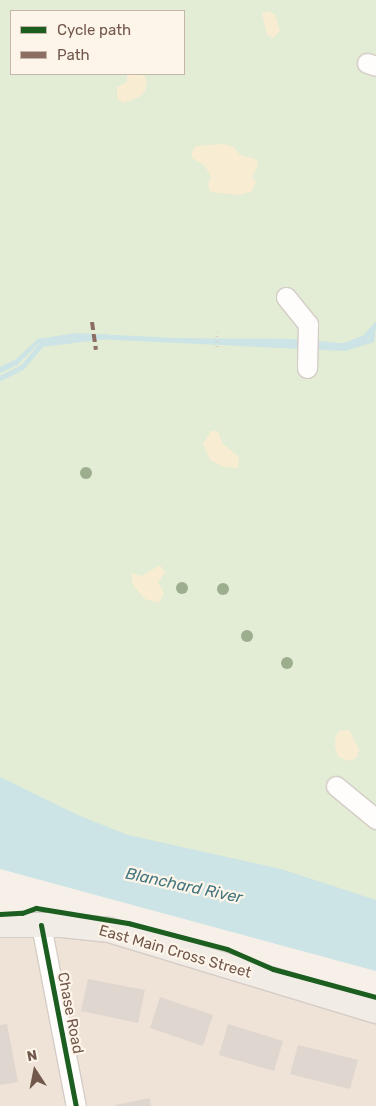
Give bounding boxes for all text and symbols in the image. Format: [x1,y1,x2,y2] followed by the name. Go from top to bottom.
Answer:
[10,10,185,75] legend
[57,21,131,39] text: Cycle path
[57,46,90,64] text: Path
[124,864,244,908] water label: Blanchard River
[97,922,253,982] street label: East Main Cross Street
[53,971,87,1055] street label: Chase Road
[10,1046,60,1096] north arrow
[25,1046,39,1065] text: N

